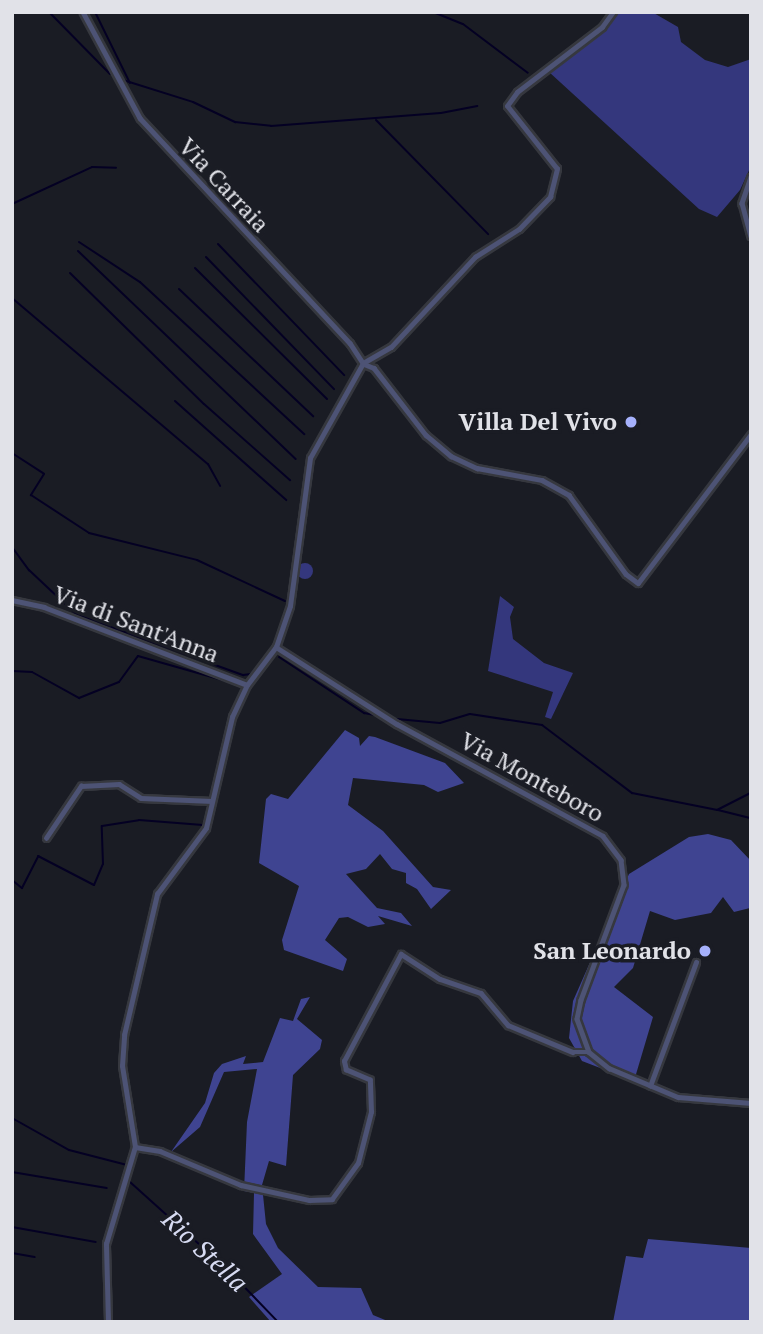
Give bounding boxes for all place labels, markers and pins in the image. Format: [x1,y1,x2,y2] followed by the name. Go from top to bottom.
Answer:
[458,408,617,436] place label: Villa Del Vivo
[623,414,639,430] marker: Villa Del Vivo
[533,937,691,965] place label: San Leonardo
[697,943,713,959] marker: San Leonardo

